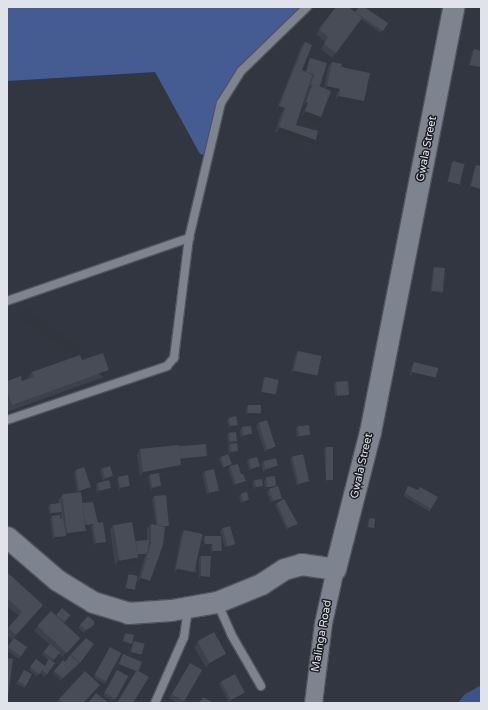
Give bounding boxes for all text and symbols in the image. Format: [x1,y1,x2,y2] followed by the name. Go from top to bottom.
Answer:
[414,115,440,183] street label: Gwala Street
[348,432,376,500] street label: Gwala Street
[309,599,335,673] street label: Malinga Road

